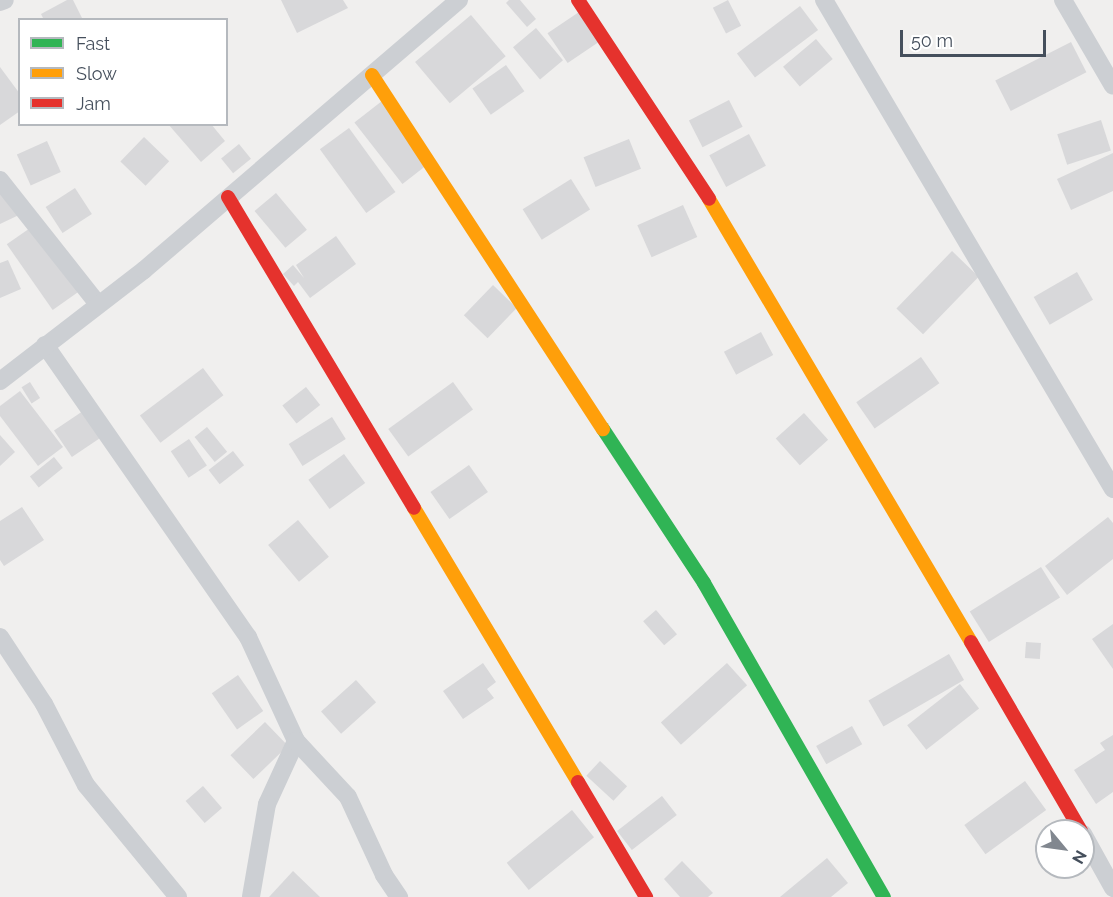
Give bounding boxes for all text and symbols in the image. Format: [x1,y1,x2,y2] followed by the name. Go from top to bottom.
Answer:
[18,18,228,126] legend
[903,18,1048,56] scale bar
[911,30,953,51] text: 50 m
[76,33,110,54] text: Fast
[76,63,117,84] text: Slow
[76,93,111,114] text: Jam
[1035,819,1095,879] north arrow
[1068,847,1091,867] text: N

